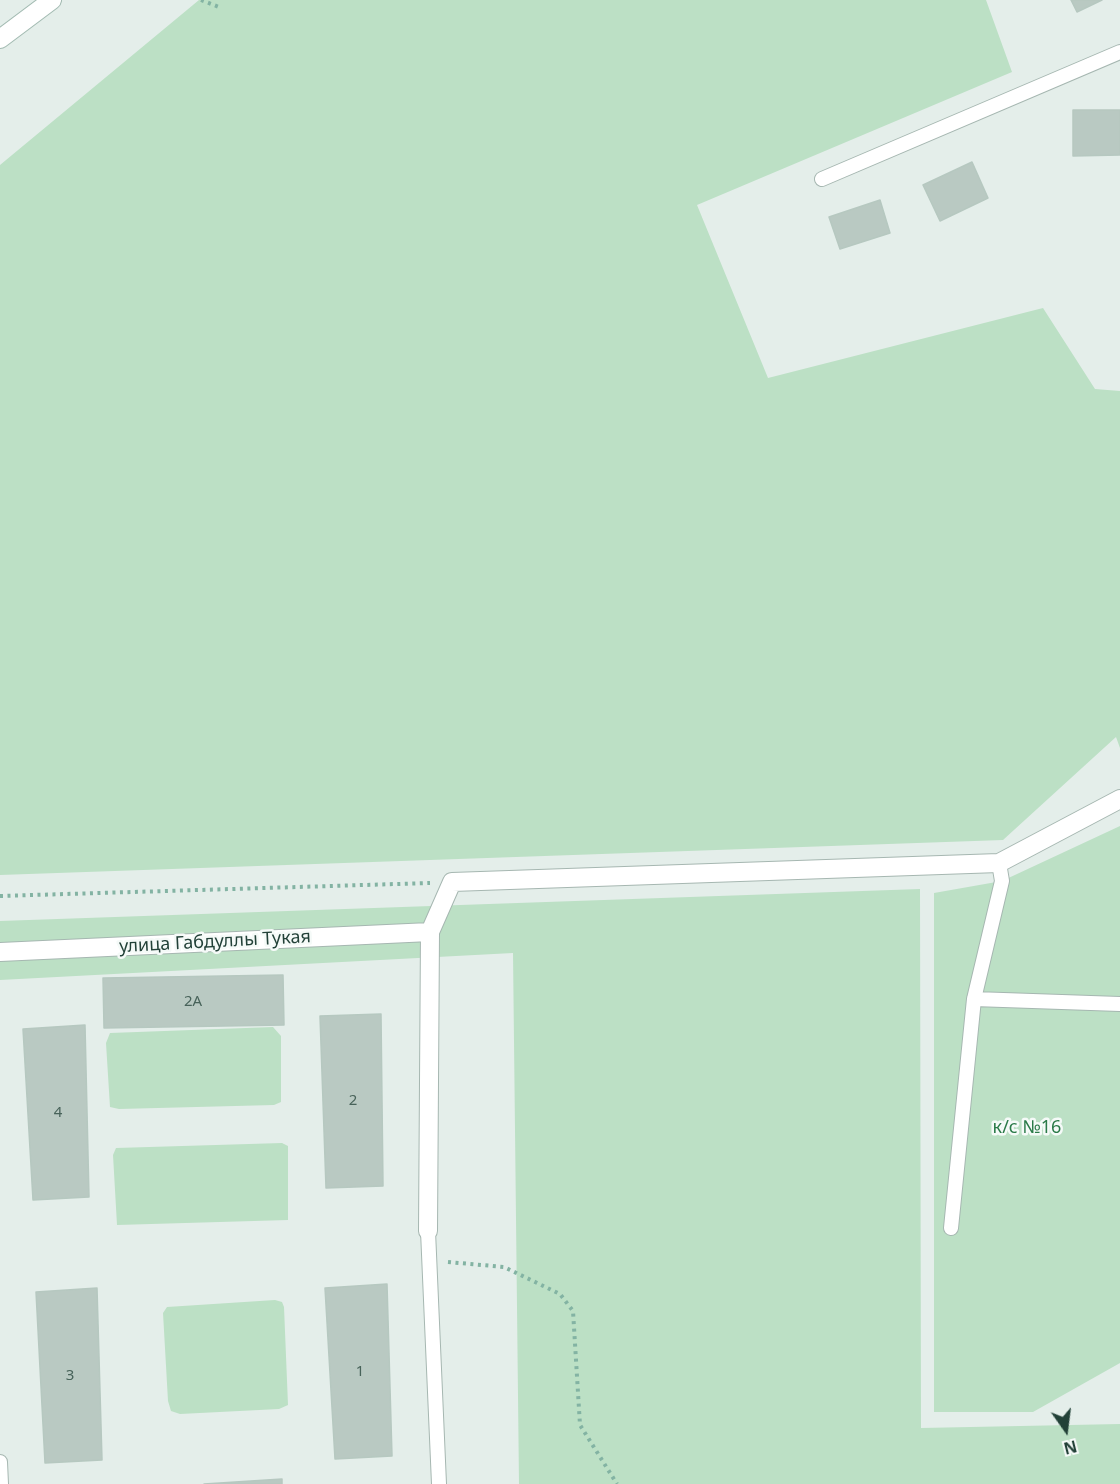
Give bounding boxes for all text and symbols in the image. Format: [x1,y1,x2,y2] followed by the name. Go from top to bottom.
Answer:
[119,926,311,958] street label: улица Габдуллы Тукая
[184,993,202,1011] house number: 2А
[349,1092,357,1110] house number: 2
[54,1104,62,1122] house number: 4
[993,1117,1061,1139] park label: к/с №16
[356,1363,364,1381] house number: 1
[66,1367,74,1385] house number: 3
[1036,1400,1096,1460] north arrow
[1061,1435,1079,1460] text: N

